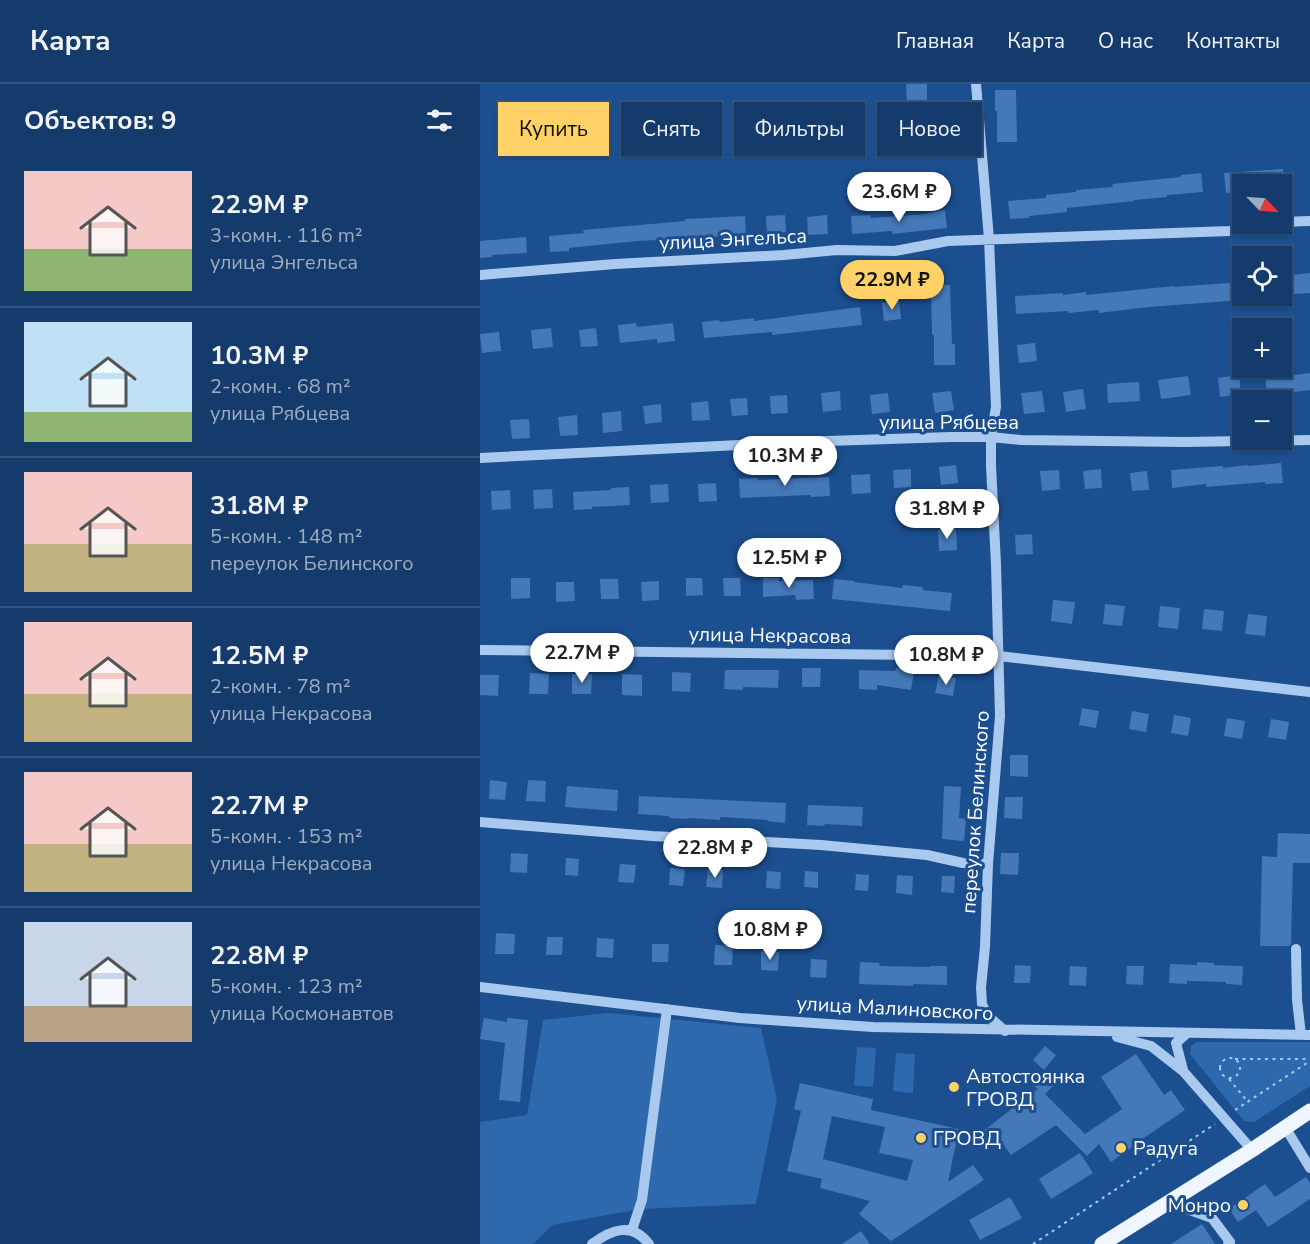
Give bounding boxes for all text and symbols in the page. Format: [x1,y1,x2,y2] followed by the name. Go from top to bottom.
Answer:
[30,22,111,60] text: Карта
[896,27,974,55] text: Главная
[1007,27,1065,55] text: Карта
[1098,27,1153,55] text: О нас
[1186,27,1280,55] text: Контакты
[498,102,609,156] chip: Купить
[621,102,722,156] chip: Снять
[734,102,865,156] chip: Фильтры
[877,102,982,156] chip: Новое
[24,103,177,138] text: Объектов: 9
[423,104,456,137] icon: filters
[844,172,954,223] pin: 23.6M ₽
[1232,174,1292,234] north arrow
[1232,174,1292,450] map controls
[861,178,937,205] text: 23.6M ₽
[210,187,308,222] text: 22.9M ₽
[72,195,144,267] icon: home
[210,222,363,249] text: 3-комн. · 116 m²
[658,222,808,257] street label: улица Энгельса
[1232,246,1292,306] button: locate
[210,249,358,276] text: улица Энгельса
[837,260,947,311] pin: 22.9M ₽
[854,266,930,293] text: 22.9M ₽
[1232,318,1292,378] button: +
[210,338,308,373] text: 10.3M ₽
[72,346,144,418] icon: home
[210,373,351,400] text: 2-комн. · 68 m²
[1232,390,1292,450] button: −
[210,400,350,427] text: улица Рябцева
[879,409,1019,436] street label: улица Рябцева
[730,436,840,487] pin: 10.3M ₽
[747,442,823,469] text: 10.3M ₽
[210,488,308,523] text: 31.8M ₽
[892,489,1002,540] pin: 31.8M ₽
[909,495,985,522] text: 31.8M ₽
[72,496,144,568] icon: home
[210,523,363,550] text: 5-комн. · 148 m²
[734,538,844,589] pin: 12.5M ₽
[751,544,827,571] text: 12.5M ₽
[210,550,414,577] text: переулок Белинского
[688,621,852,650] street label: улица Некрасова
[527,633,637,684] pin: 22.7M ₽
[891,635,1001,686] pin: 10.8M ₽
[210,638,308,673] text: 12.5M ₽
[544,639,620,666] text: 22.7M ₽
[908,641,984,668] text: 10.8M ₽
[72,646,144,718] icon: home
[210,673,351,700] text: 2-комн. · 78 m²
[210,700,373,727] text: улица Некрасова
[955,709,996,915] street label: переулок Белинского
[210,788,308,823] text: 22.7M ₽
[72,796,144,868] icon: home
[210,823,363,850] text: 5-комн. · 153 m²
[660,828,770,879] pin: 22.8M ₽
[677,834,753,861] text: 22.8M ₽
[210,850,373,877] text: улица Некрасова
[715,910,825,961] pin: 10.8M ₽
[732,916,808,943] text: 10.8M ₽
[210,938,308,973] text: 22.8M ₽
[72,946,144,1018] icon: home
[210,973,363,1000] text: 5-комн. · 123 m²
[796,990,994,1027] street label: улица Малиновского
[210,1000,394,1027] text: улица Космонавтов
[966,1063,1085,1113] place label: Автостоянка ГРОВД
[947,1080,961,1094] marker: Автостоянка ГРОВД
[933,1125,1001,1152] place label: ГРОВД
[914,1131,928,1145] marker: ГРОВД
[1133,1135,1198,1162] place label: Радуга
[1114,1141,1128,1155] marker: Радуга
[1168,1192,1231,1219] place label: Монро
[1236,1198,1250,1212] marker: Монро

